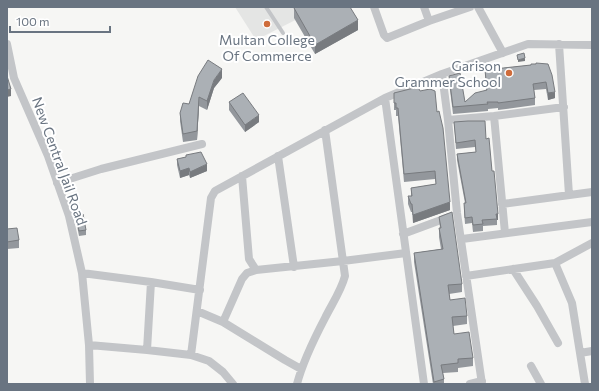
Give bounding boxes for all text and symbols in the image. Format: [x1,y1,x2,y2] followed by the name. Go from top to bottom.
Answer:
[10,8,110,34] scale bar
[16,14,50,28] text: 100 m
[262,19,272,29] marker: Multan College Of Commerce
[219,31,315,64] place label: Multan College Of Commerce
[394,57,501,90] place label: Garison Grammer School
[504,68,514,78] marker: Garison Grammer School
[29,95,91,227] street label: New Central Jail Road

